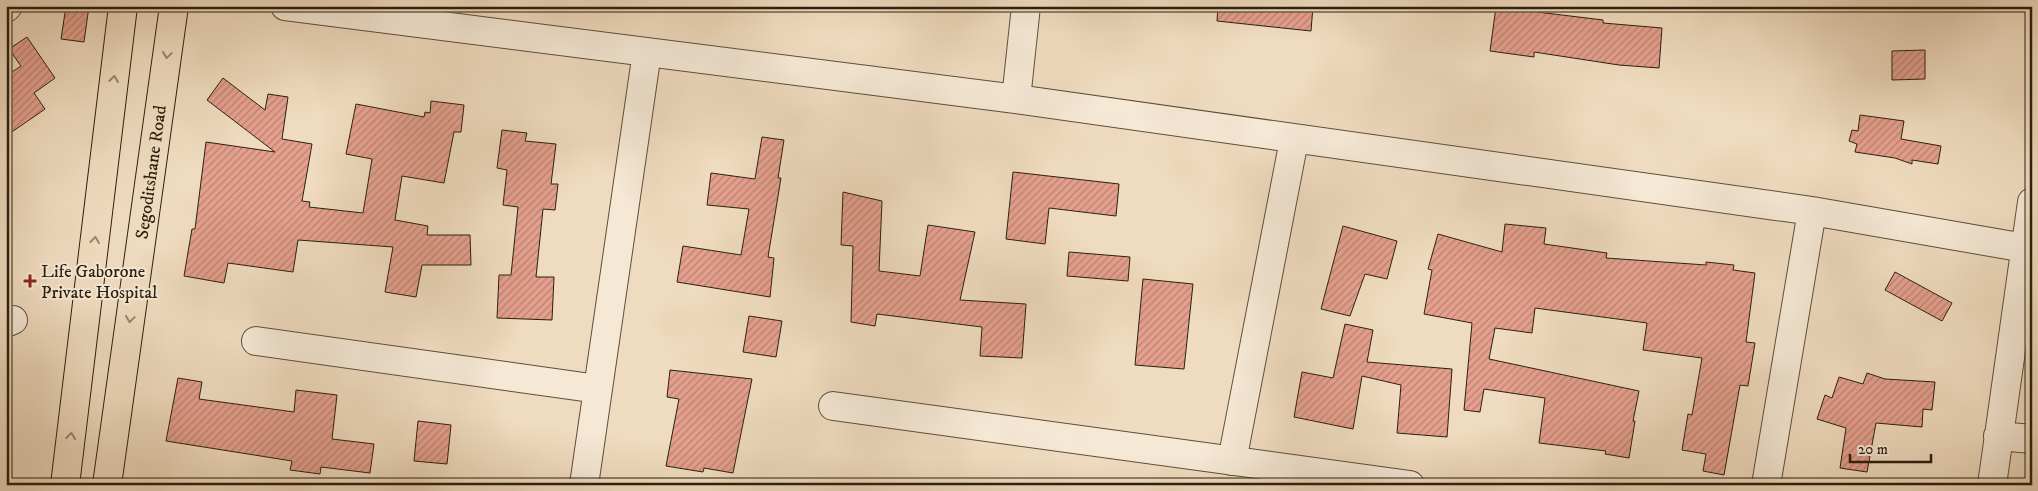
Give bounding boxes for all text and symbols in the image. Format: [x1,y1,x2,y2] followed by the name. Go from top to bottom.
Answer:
[163,50,173,59] one-way arrow
[108,75,119,83] one-way arrow
[132,104,172,240] street label: Segoditshane Road
[89,236,100,244] one-way arrow
[41,261,158,304] place label: Life Gaborone Private Hospital
[23,274,37,288] marker: Life Gaborone Private Hospital
[126,315,136,324] one-way arrow
[1850,431,1932,463] scale bar
[65,432,76,440] one-way arrow
[1858,440,1888,459] text: 20 m

